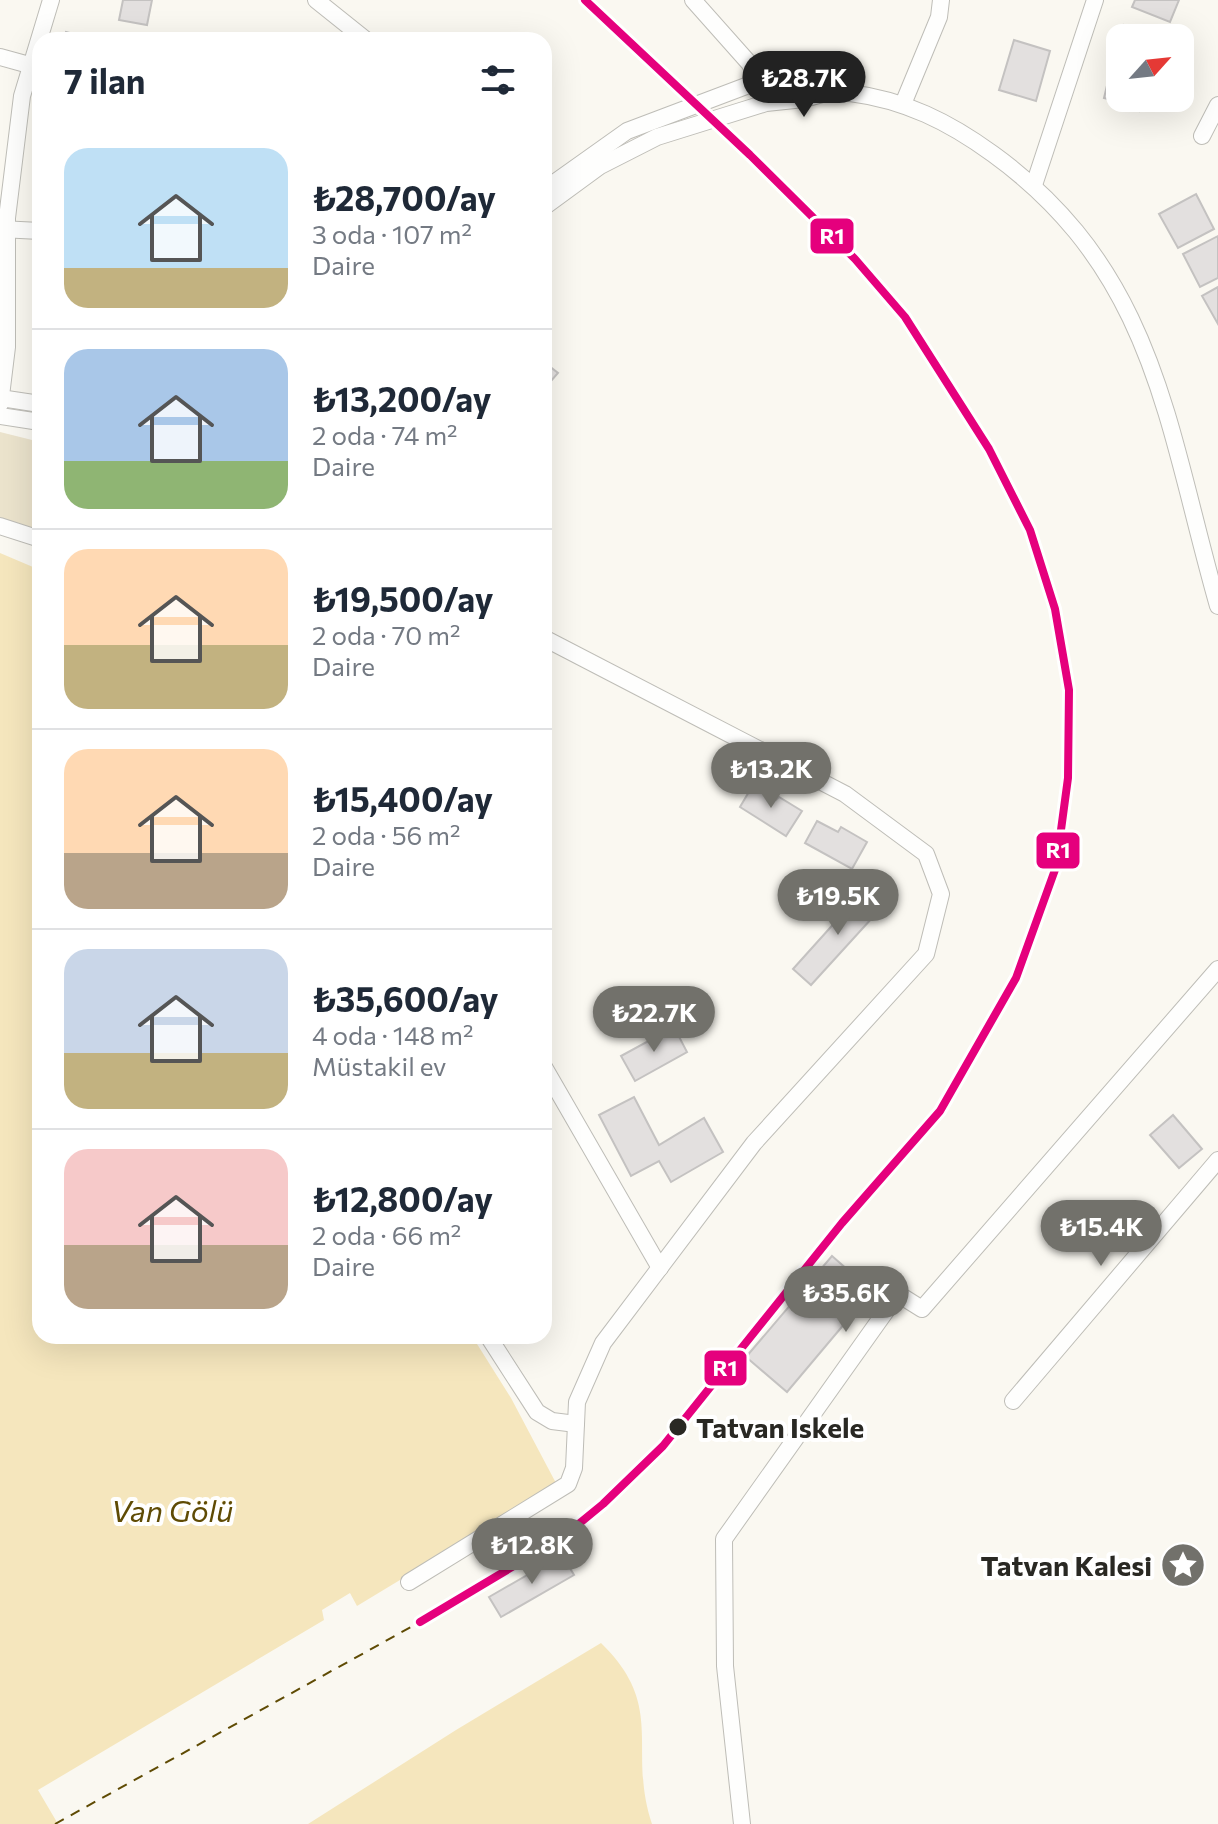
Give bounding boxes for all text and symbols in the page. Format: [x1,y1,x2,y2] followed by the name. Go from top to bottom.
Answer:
[1106,24,1194,112] north arrow
[1106,24,1194,112] map controls
[739,51,869,119] pin: ₺28.7K
[476,58,520,102] icon: filters
[64,59,146,101] text: 7 ilan
[760,61,848,92] text: ₺28.7K
[312,176,496,218] text: ₺28,700/ay
[128,180,224,276] icon: home
[809,217,855,255] line badge: R1
[312,218,472,249] text: 3 oda · 107 m²
[819,222,845,249] text: R1
[312,249,375,280] text: Daire
[312,377,491,419] text: ₺13,200/ay
[128,381,224,477] icon: home
[312,419,458,450] text: 2 oda · 74 m²
[312,450,375,481] text: Daire
[312,577,493,619] text: ₺19,500/ay
[128,581,224,677] icon: home
[312,619,460,650] text: 2 oda · 70 m²
[312,650,375,681] text: Daire
[706,742,836,810] pin: ₺13.2K
[729,752,813,783] text: ₺13.2K
[312,777,493,819] text: ₺15,400/ay
[128,781,224,877] icon: home
[312,819,460,850] text: 2 oda · 56 m²
[1035,831,1081,870] line badge: R1
[1045,836,1071,863] text: R1
[312,850,375,881] text: Daire
[773,869,903,937] pin: ₺19.5K
[796,879,880,910] text: ₺19.5K
[312,977,498,1019] text: ₺35,600/ay
[128,981,224,1077] icon: home
[589,986,719,1054] pin: ₺22.7K
[611,996,697,1027] text: ₺22.7K
[312,1019,473,1050] text: 4 oda · 148 m²
[312,1050,446,1081] text: Müstakil ev
[312,1177,493,1219] text: ₺12,800/ay
[128,1181,224,1277] icon: home
[1036,1200,1166,1268] pin: ₺15.4K
[1059,1210,1143,1241] text: ₺15.4K
[312,1219,461,1250] text: 2 oda · 66 m²
[312,1250,375,1281] text: Daire
[781,1266,911,1334] pin: ₺35.6K
[802,1276,890,1307] text: ₺35.6K
[703,1349,748,1387] line badge: R1
[712,1354,738,1381] text: R1
[696,1410,864,1444] place label: Tatvan Iskele
[667,1416,689,1438] marker: Tatvan Iskele
[111,1491,233,1528] water label: Van Gölü
[467,1518,597,1586] pin: ₺12.8K
[490,1528,574,1559] text: ₺12.8K
[1159,1541,1207,1589] place icon: Tatvan Kalesi
[981,1548,1152,1582] place label: Tatvan Kalesi

